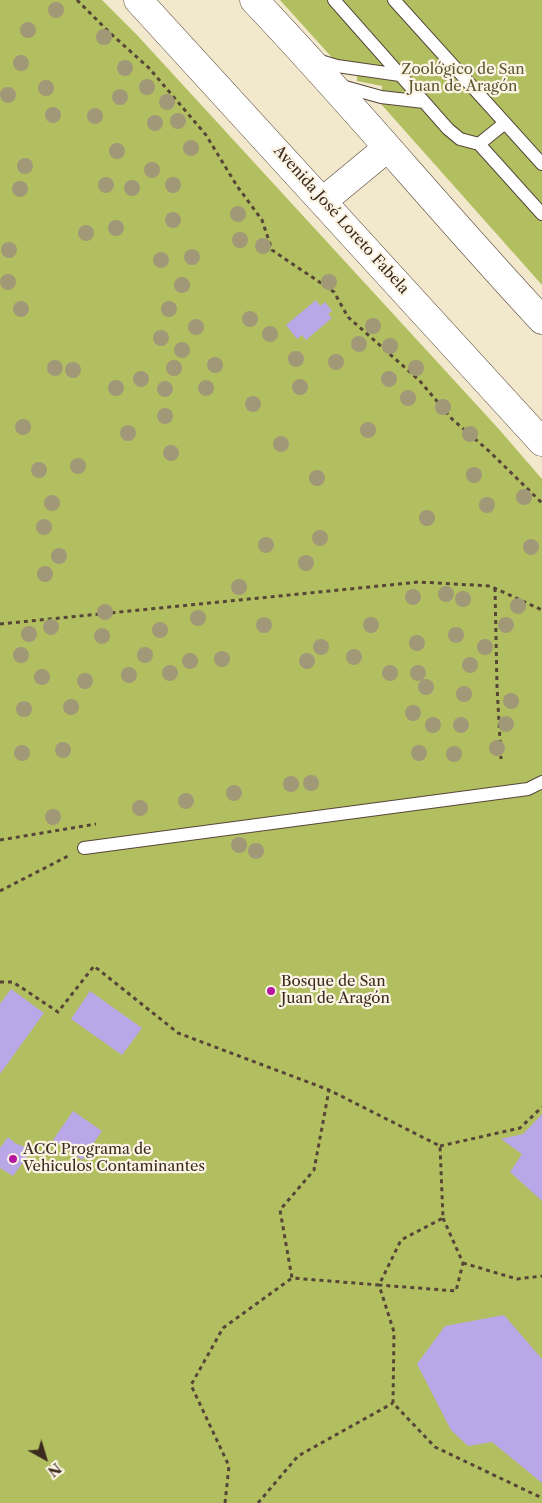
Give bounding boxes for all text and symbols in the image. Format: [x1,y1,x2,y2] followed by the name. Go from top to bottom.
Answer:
[401,61,525,96] park label: Zoológico de San Juan de Aragón
[270,142,412,298] street label: Avenida José Loreto Fabela
[281,973,390,1008] place label: Bosque de San Juan de Aragón
[265,985,277,997] marker: Bosque de San Juan de Aragón
[23,1141,205,1176] place label: ACC Programa de Vehiculos Contaminantes
[7,1153,19,1165] marker: ACC Programa de Vehiculos Contaminantes
[20,1433,70,1483] north arrow
[44,1459,65,1480] text: N

